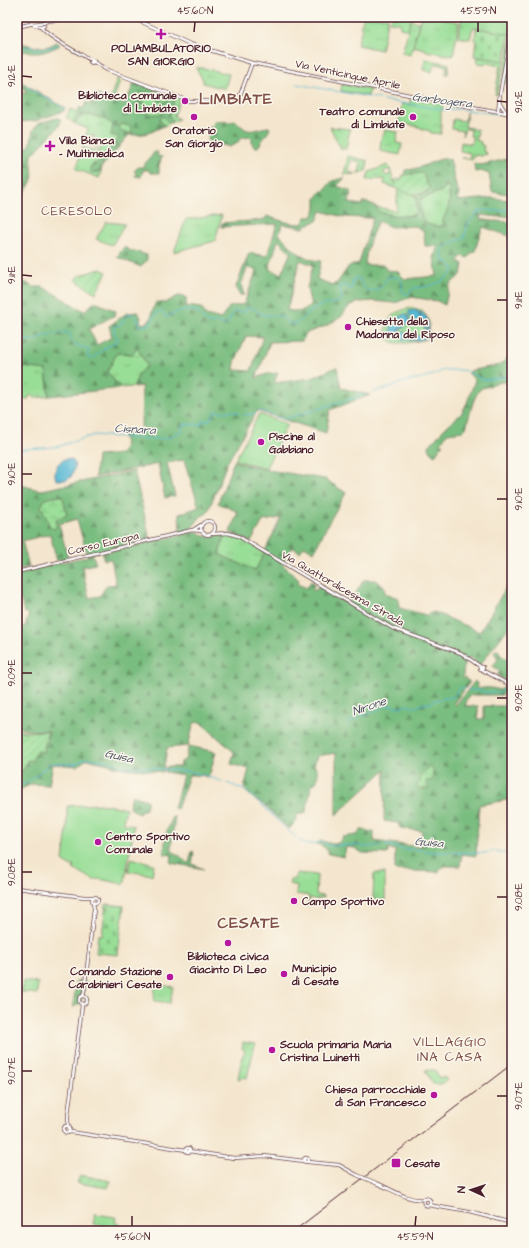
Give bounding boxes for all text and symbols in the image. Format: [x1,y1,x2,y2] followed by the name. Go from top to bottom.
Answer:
[177,4,213,18] text: 45.60°N
[460,4,496,18] text: 45.59°N
[155,28,167,40] marker: POLIAMBULATORIO SAN GIORGIO
[111,41,211,69] place label: POLIAMBULATORIO SAN GIORGIO
[294,56,402,93] street label: Via Venticinque Aprile
[5,65,19,87] text: 9.12°E
[78,88,177,116] place label: Biblioteca comunale di Limbiate
[411,88,474,114] water label: Garbogera
[199,89,273,110] district label: LIMBIATE
[512,91,526,113] text: 9.12°E
[180,96,190,106] marker: Biblioteca comunale di Limbiate
[318,104,405,132] place label: Teatro comunale di Limbiate
[189,112,199,122] marker: Oratorio San Giorgio
[408,112,418,122] marker: Teatro comunale di Limbiate
[164,123,224,153] place label: Oratorio San Giorgio
[58,133,124,161] place label: Villa Bianca - Multimedica
[44,140,56,152] marker: Villa Bianca - Multimedica
[41,203,113,220] district label: CERESOLO
[5,266,19,284] text: 9.11°E
[512,291,526,309] text: 9.11°E
[356,314,456,343] place label: Chiesetta della Madonna del Riposo
[343,322,353,332] marker: Chiesetta della Madonna del Riposo
[114,420,157,439] water label: Cisnara
[269,429,315,457] place label: Piscine al Gabbiano
[256,437,266,447] marker: Piscine al Gabbiano
[5,463,19,485] text: 9.10°E
[512,488,526,510] text: 9.10°E
[66,528,140,559] street label: Corso Europa
[279,547,407,630] street label: Via Quattordicesima Strada
[5,659,19,687] text: 9.09°E
[512,684,526,712] text: 9.09°E
[350,693,389,720] water label: Nirone
[103,745,135,768] water label: Guisa
[106,829,191,857] place label: Centro Sportivo Comunale
[414,833,445,852] water label: Guisa
[93,837,103,847] marker: Centro Sportivo Comunale
[5,858,19,886] text: 9.08°E
[512,883,526,911] text: 9.08°E
[302,894,385,910] place label: Campo Sportivo
[289,896,299,906] marker: Campo Sportivo
[218,913,280,934] district label: CESATE
[223,938,233,948] marker: Biblioteca civica Giacinto Di Leo
[187,949,269,977] place label: Biblioteca civica Giacinto Di Leo
[291,961,339,989] place label: Municipio di Cesate
[69,964,162,992] place label: Comando Stazione Carabinieri Cesate
[279,969,289,979] marker: Municipio di Cesate
[165,972,175,982] marker: Comando Stazione Carabinieri Cesate
[413,1033,487,1066] district label: VILLAGGIO INA CASA
[279,1037,392,1065] place label: Scuola primaria Maria Cristina Luinetti
[267,1045,277,1055] marker: Scuola primaria Maria Cristina Luinetti
[5,1057,19,1085] text: 9.07°E
[325,1082,427,1110] place label: Chiesa parrocchiale di San Francesco
[512,1082,526,1110] text: 9.07°E
[429,1090,439,1100] marker: Chiesa parrocchiale di San Francesco
[405,1156,440,1171] place label: Cesate
[390,1157,402,1169] marker: Cesate
[451,1170,491,1210] north arrow
[454,1186,469,1193] text: N
[114,1230,150,1244] text: 45.60°N
[397,1230,433,1244] text: 45.59°N

